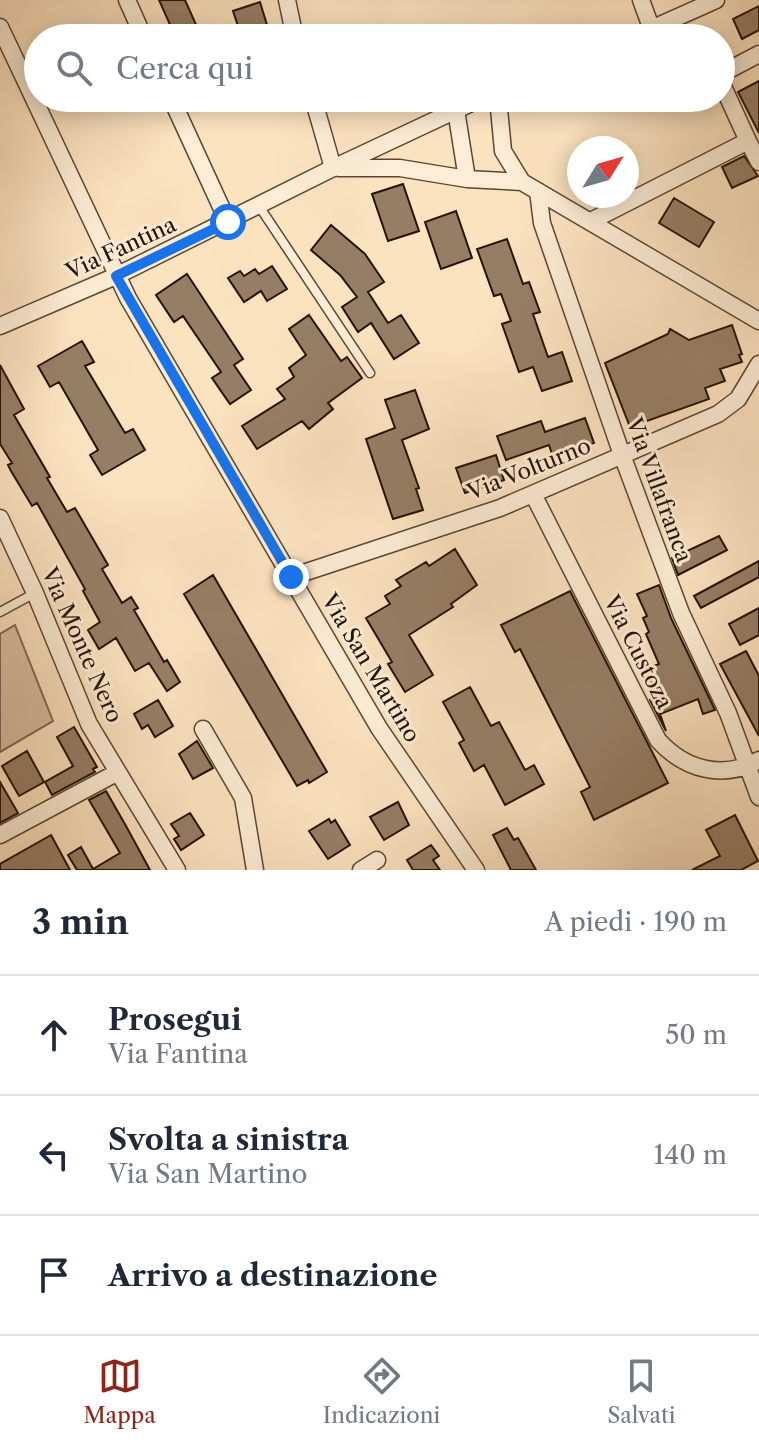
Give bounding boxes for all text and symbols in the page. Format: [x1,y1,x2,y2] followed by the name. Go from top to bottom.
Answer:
[24,24,735,112] search box
[52,46,96,90] icon: search
[116,50,253,87] text: Cerca qui
[567,136,639,208] north arrow
[210,204,246,240] route start
[61,211,181,286] street label: Via Fantina
[620,413,698,566] street label: Via Villafranca
[462,432,595,506] street label: Via Volturno
[273,559,309,595] route end
[35,562,128,727] street label: Via Monte Nero
[315,588,426,747] street label: Via San Martino
[597,590,678,714] street label: Via Custoza
[32,901,129,943] text: 3 min
[545,906,727,938] text: A piedi · 190 m
[108,1001,242,1038] text: Prosegui
[32,1013,76,1057] icon: ahead
[665,1019,727,1051] text: 50 m
[108,1038,248,1070] text: Via Fantina
[108,1121,349,1158] text: Svolta a sinistra
[32,1133,76,1177] icon: left
[653,1139,727,1171] text: 140 m
[108,1158,307,1190] text: Via San Martino
[32,1253,76,1297] icon: arrive
[108,1257,437,1294] text: Arrivo a destinazione
[83,1354,156,1429] tab: Mappa
[323,1354,440,1429] tab: Indicazioni
[607,1354,675,1429] tab: Salvati

